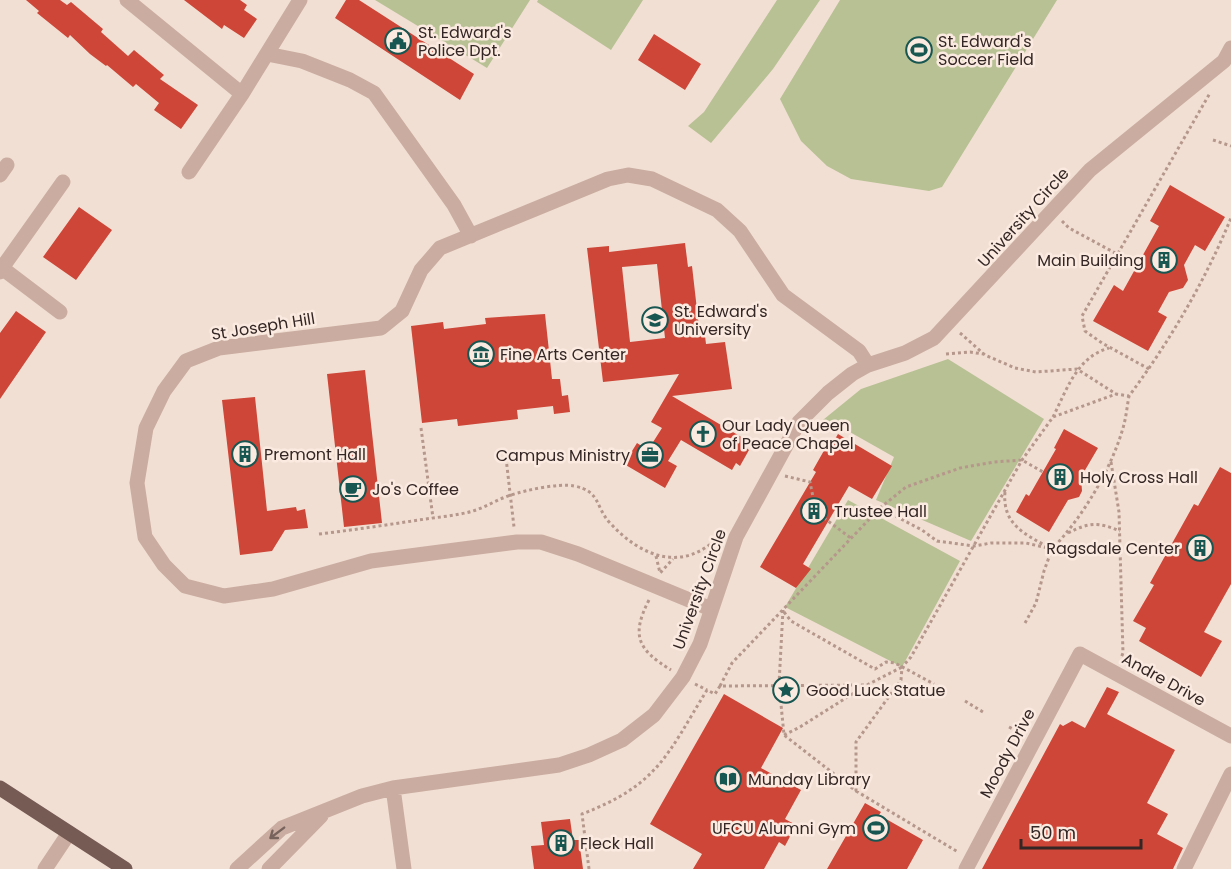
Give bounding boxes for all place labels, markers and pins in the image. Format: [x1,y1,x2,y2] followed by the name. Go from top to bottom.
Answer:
[418,21,512,62] place label: St. Edward's Police Dpt.
[383,26,413,56] public building icon: St. Edward's Police Dpt.
[938,30,1034,71] place label: St. Edward's Soccer Field
[904,35,934,65] sports icon: St. Edward's Soccer Field
[1149,245,1179,275] building icon: Main Building
[1037,249,1144,272] place label: Main Building
[674,300,768,341] place label: St. Edward's University
[640,305,670,335] school or university icon: St. Edward's University
[466,339,496,369] museum icon: Fine Arts Center
[500,343,626,366] place label: Fine Arts Center
[722,414,854,455] place label: Our Lady Queen of Peace Chapel
[688,419,718,449] church icon: Our Lady Queen of Peace Chapel
[230,439,260,469] building icon: Premont Hall
[635,440,665,470] office icon: Campus Ministry
[264,443,366,466] place label: Premont Hall
[496,444,630,467] place label: Campus Ministry
[1045,462,1075,492] building icon: Holy Cross Hall
[1080,466,1198,489] place label: Holy Cross Hall
[338,474,368,504] cafe icon: Jo's Coffee
[372,478,459,501] place label: Jo's Coffee
[799,496,829,526] building icon: Trustee Hall
[834,500,927,523] place label: Trustee Hall
[1185,533,1215,563] building icon: Ragsdale Center
[1046,537,1180,560] place label: Ragsdale Center
[771,675,801,705] place icon: Good Luck Statue
[806,679,945,702] place label: Good Luck Statue
[713,764,743,794] library icon: Munday Library
[748,768,871,791] place label: Munday Library
[861,813,891,843] sports icon: UFCU Alumni Gym
[712,817,856,840] place label: UFCU Alumni Gym
[546,828,576,858] building icon: Fleck Hall
[580,832,654,855] place label: Fleck Hall

